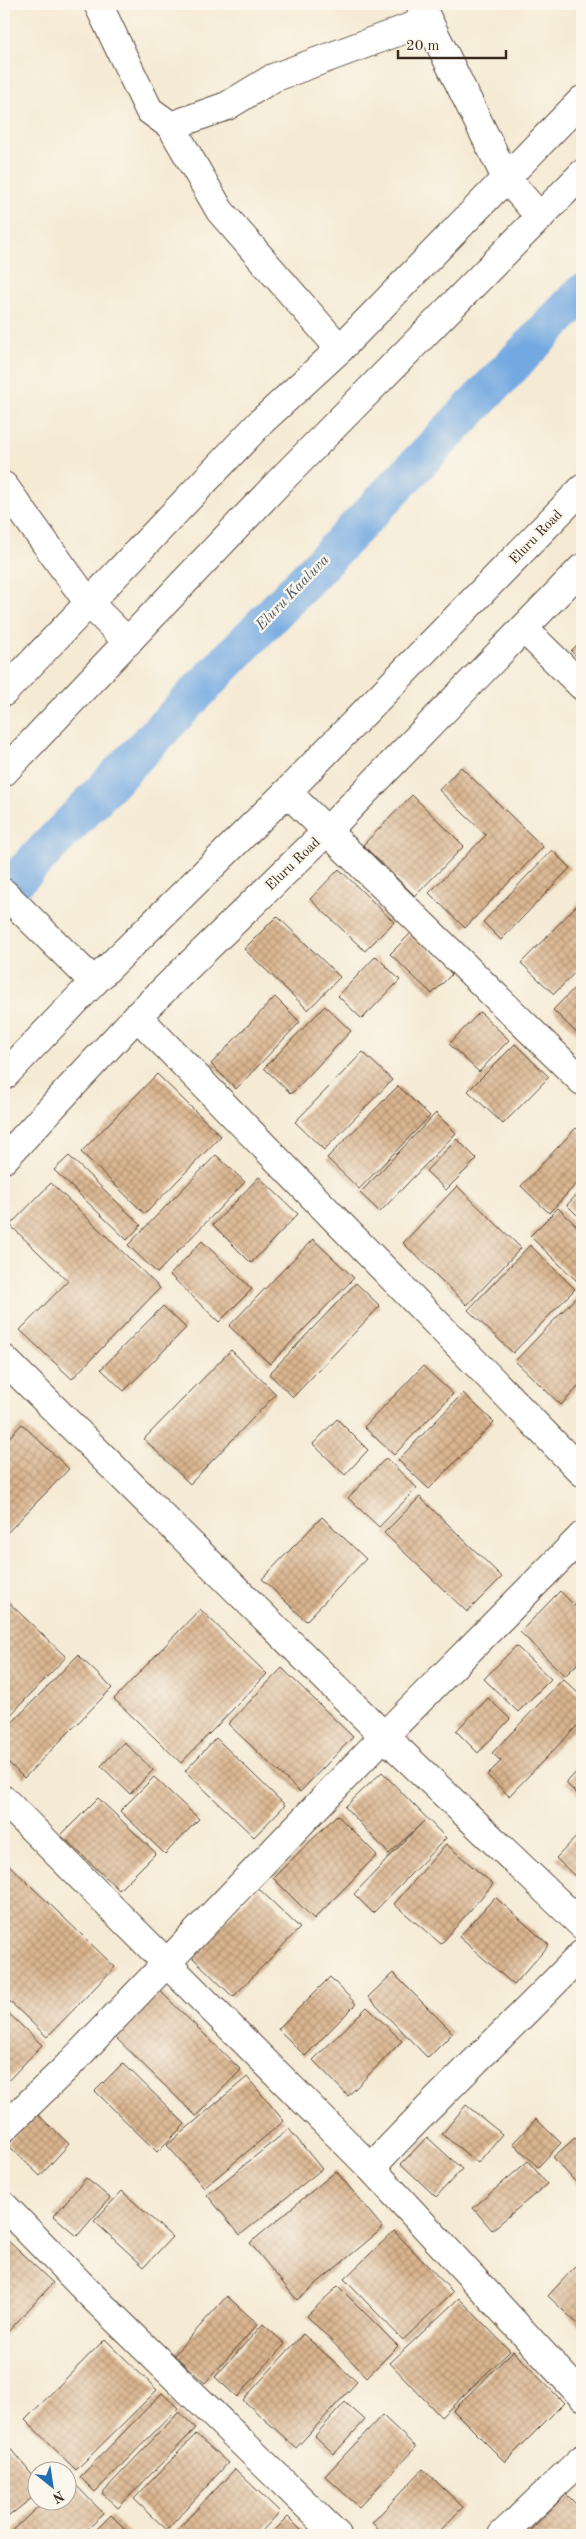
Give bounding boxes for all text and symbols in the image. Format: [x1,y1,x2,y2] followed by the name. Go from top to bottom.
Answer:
[398,28,506,60] scale bar
[406,39,440,54] text: 20 m
[507,507,565,567] street label: Eluru Road
[253,552,332,634] water label: Eluru Kaaluva
[263,835,323,893] street label: Eluru Road
[28,2462,78,2512] north arrow
[50,2488,66,2505] text: N

